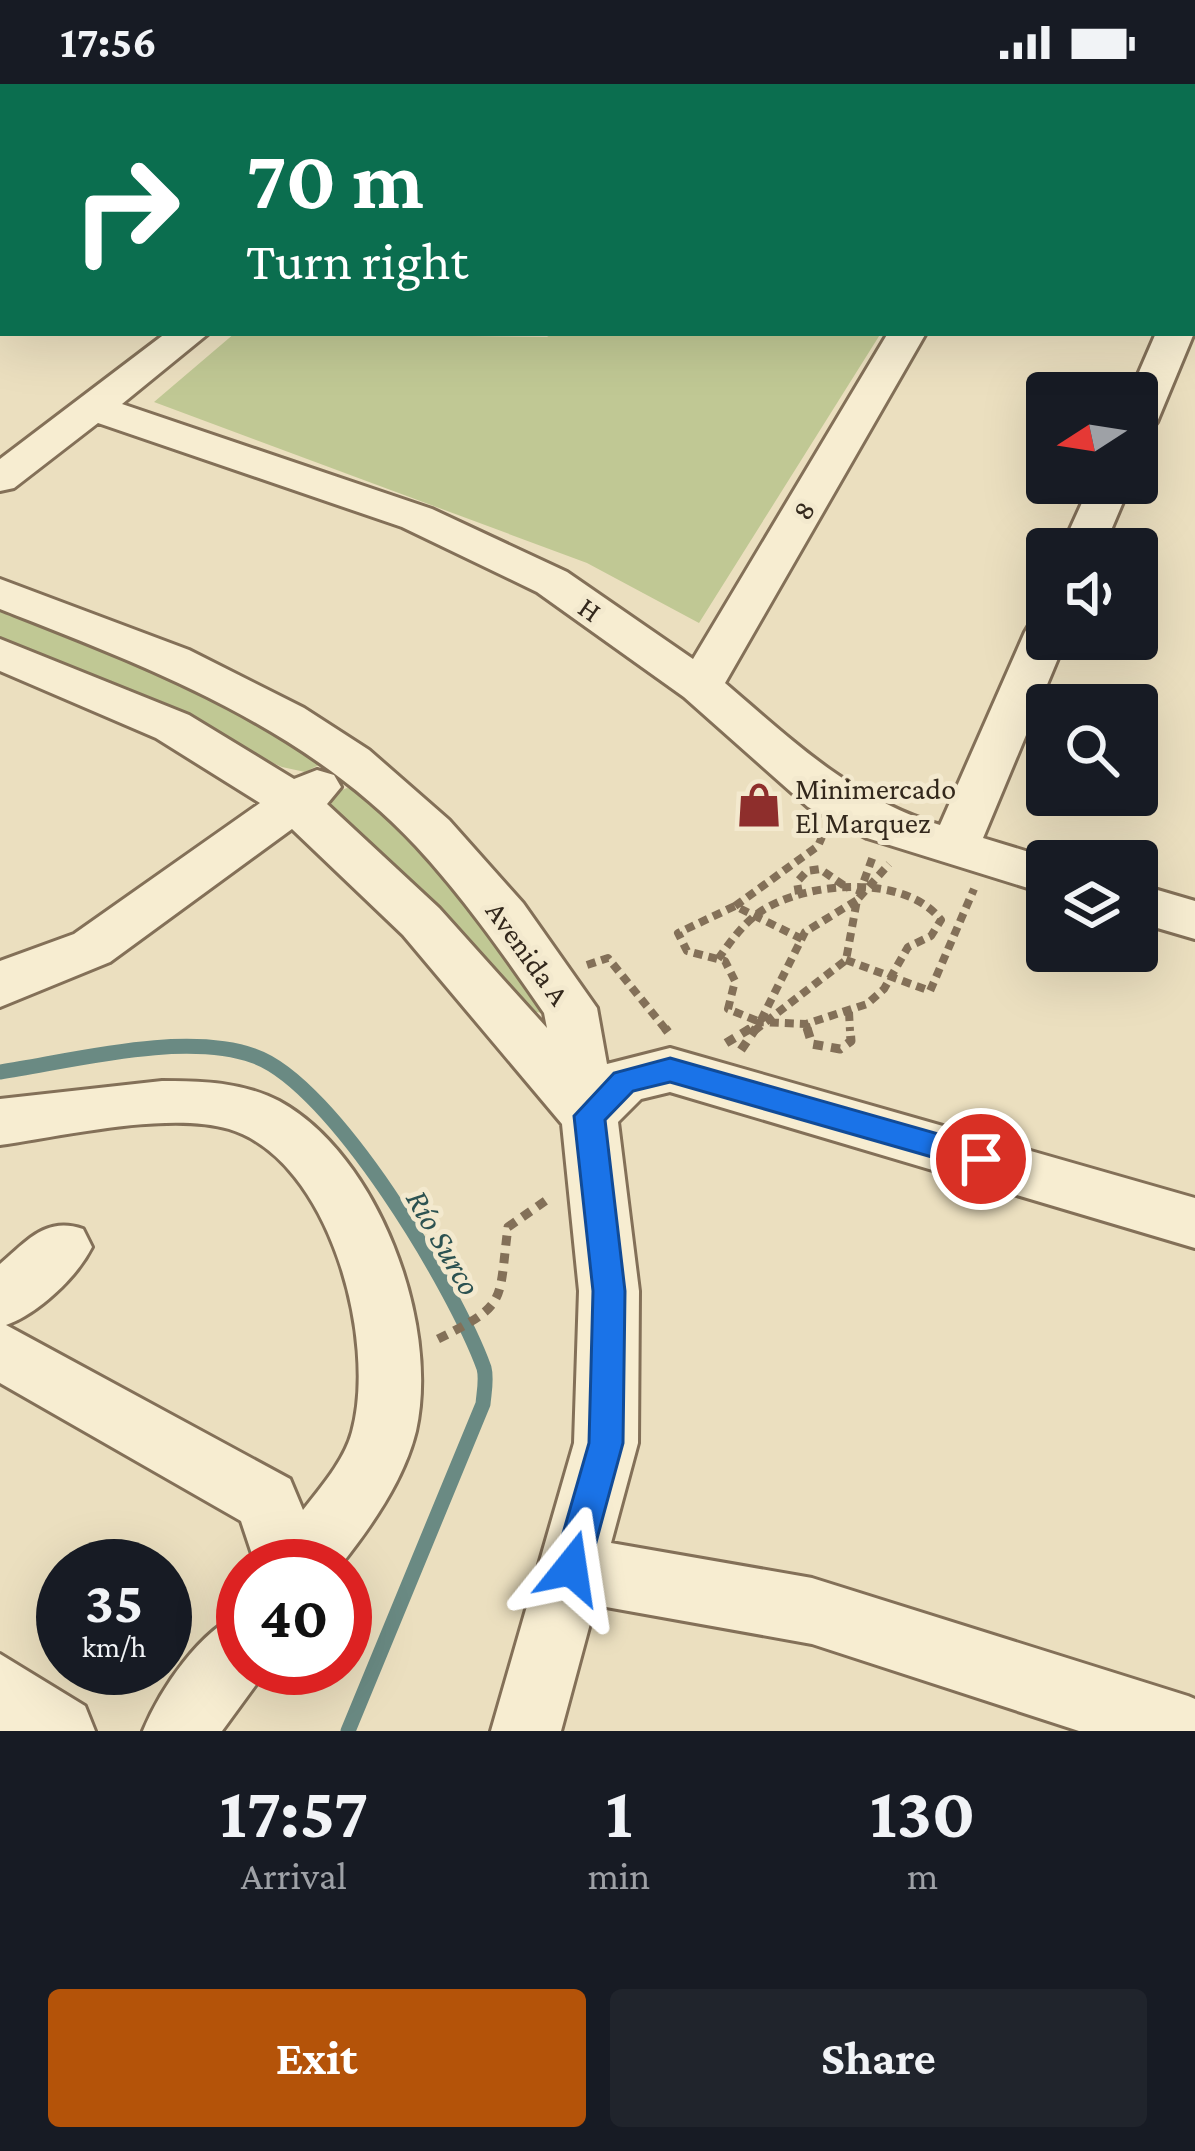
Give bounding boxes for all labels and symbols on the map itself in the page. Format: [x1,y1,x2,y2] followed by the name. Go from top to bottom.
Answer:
[1026,372,1158,504] north arrow
[785,495,821,525] street label: 8
[572,590,608,628] street label: H
[795,772,956,840] place label: Minimercado El Marquez
[734,780,784,830] shop icon: Minimercado El Marquez
[480,895,577,1012] street label: Avenida A
[930,1108,1032,1210] pin
[399,1183,489,1301] water label: Río Surco
[508,1505,634,1631] position arrow
[216,1539,372,1695] speed limit sign: 40

